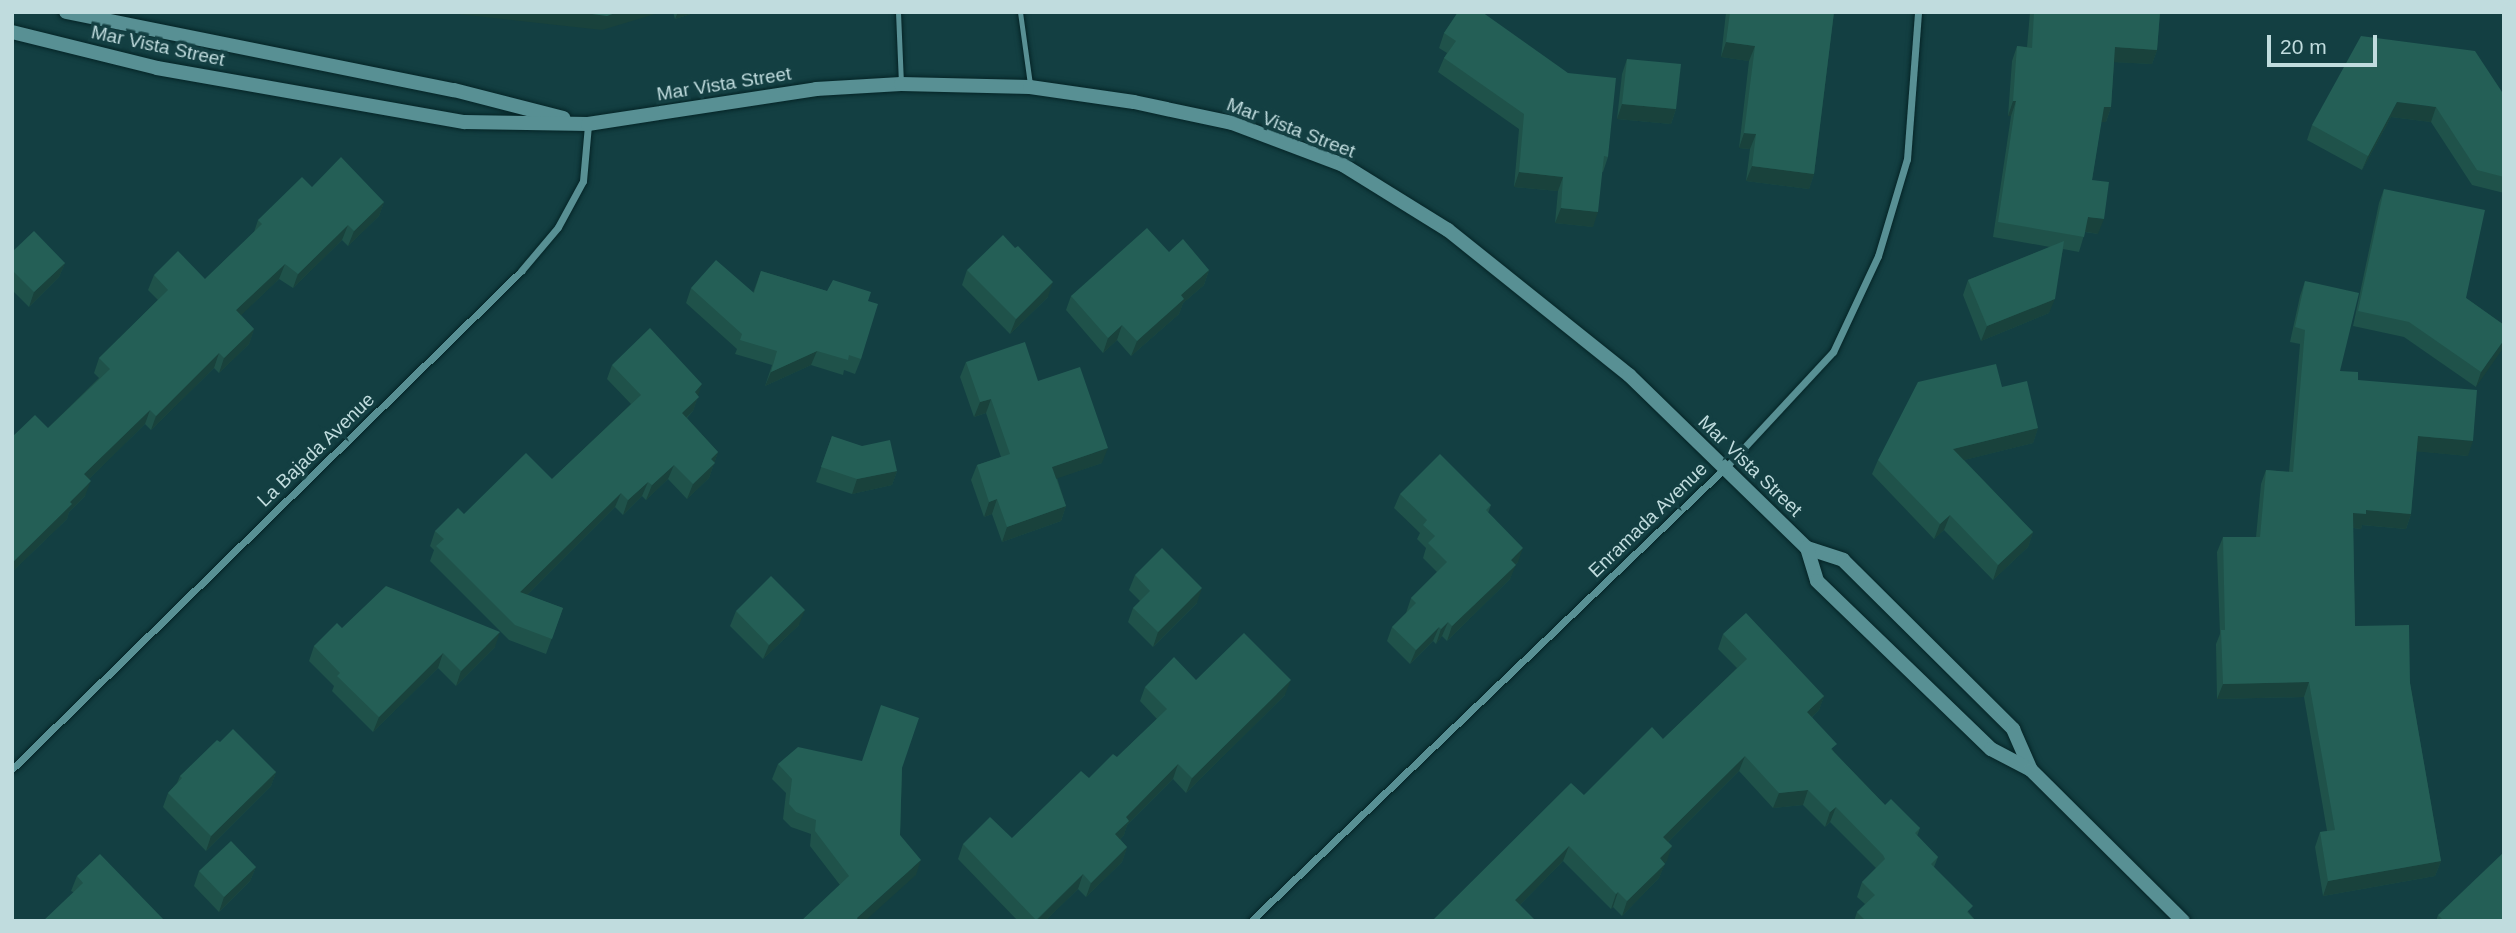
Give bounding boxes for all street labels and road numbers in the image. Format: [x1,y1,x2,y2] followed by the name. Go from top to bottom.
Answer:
[89,21,227,71] street label: Mar Vista Street
[655,62,793,106] street label: Mar Vista Street
[1223,93,1359,163] street label: Mar Vista Street
[252,388,380,512] street label: La Bajada Avenue
[1693,411,1807,521] street label: Mar Vista Street
[1584,457,1712,583] street label: Enramada Avenue

